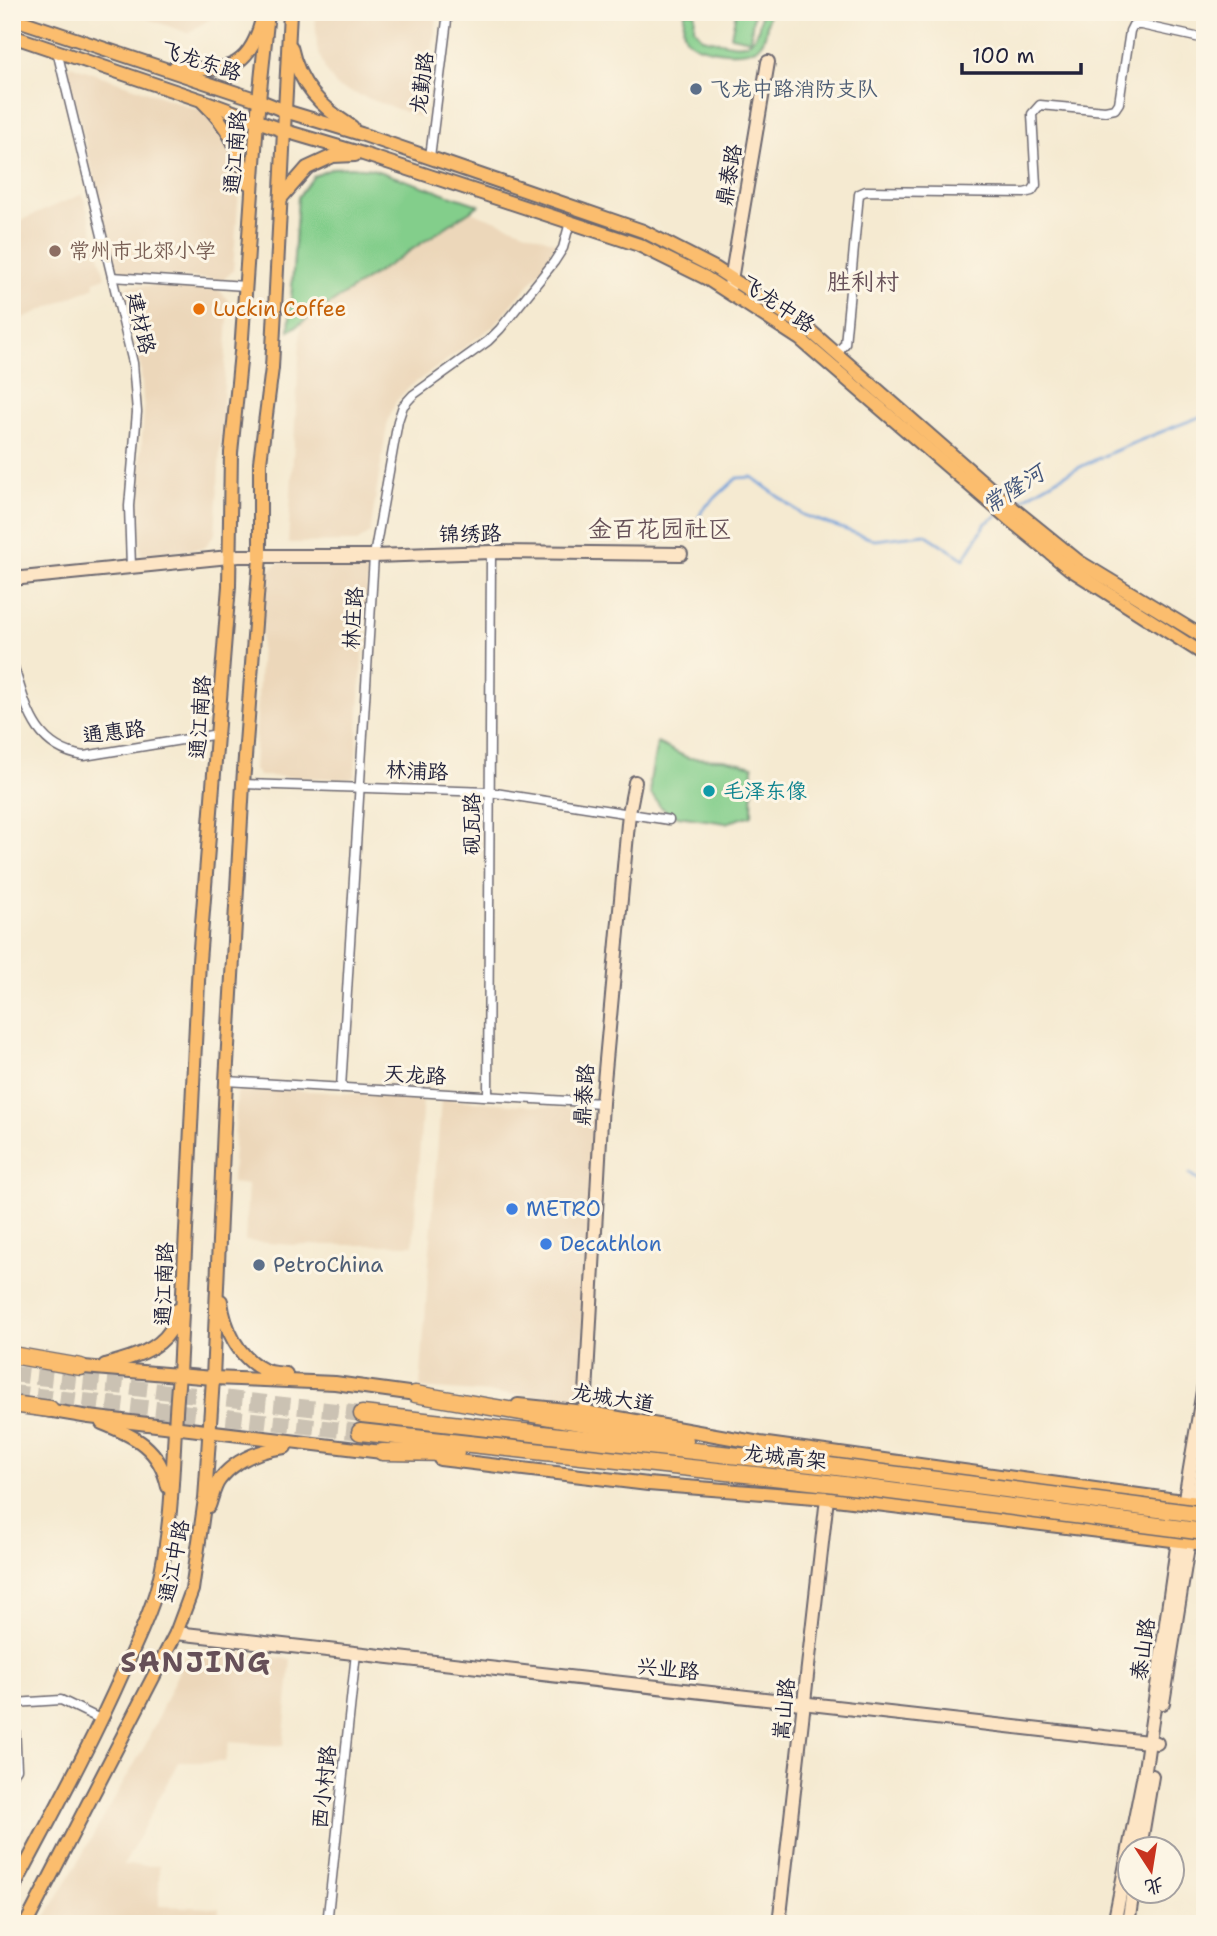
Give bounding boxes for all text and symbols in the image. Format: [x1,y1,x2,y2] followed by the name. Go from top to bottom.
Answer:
[962,32,1080,76] scale bar
[157,35,245,87] street label: 飞龙东路
[972,42,1035,70] text: 100 m
[404,50,440,116] street label: 龙勤路
[710,75,878,103] place label: 飞龙中路消防支队
[688,81,704,97] marker: 飞龙中路消防支队
[217,109,253,195] street label: 通江南路
[710,142,748,208] street label: 鼎泰路
[69,237,216,265] place label: 常州市北郊小学
[47,243,63,259] marker: 常州市北郊小学
[827,266,899,298] district label: 胜利村
[735,269,821,339] street label: 飞龙中路
[120,289,162,357] street label: 建材路
[213,295,346,323] place label: Luckin Coffee
[191,301,207,317] marker: Luckin Coffee
[976,455,1053,520] water label: 常隆河
[588,513,732,545] district label: 金百花园社区
[438,519,502,549] street label: 锦绣路
[337,586,369,650] street label: 林庄路
[183,674,217,760] street label: 通江南路
[81,714,147,750] street label: 通惠路
[385,755,449,787] street label: 林浦路
[723,777,807,805] place label: 毛泽东像
[701,783,717,799] marker: 毛泽东像
[458,793,486,856] street label: 砚瓦路
[383,1059,447,1091] street label: 天龙路
[568,1063,600,1127] street label: 鼎泰路
[526,1195,601,1223] place label: METRO
[504,1201,520,1217] marker: METRO
[560,1230,662,1258] place label: Decathlon
[538,1236,554,1252] marker: Decathlon
[149,1242,179,1326] street label: 通江南路
[273,1251,383,1279] place label: PetroChina
[251,1257,267,1273] marker: PetroChina
[569,1378,657,1418] street label: 龙城大道
[742,1439,828,1475] street label: 龙城高架
[152,1517,196,1605] street label: 通江中路
[1125,1616,1161,1682] street label: 泰山路
[120,1643,272,1681] district label: SANJING
[635,1652,701,1686] street label: 兴业路
[767,1676,801,1742] street label: 嵩山路
[306,1744,342,1830] street label: 西小村路
[1116,1834,1186,1904] north arrow
[1143,1872,1166,1900] text: 北

